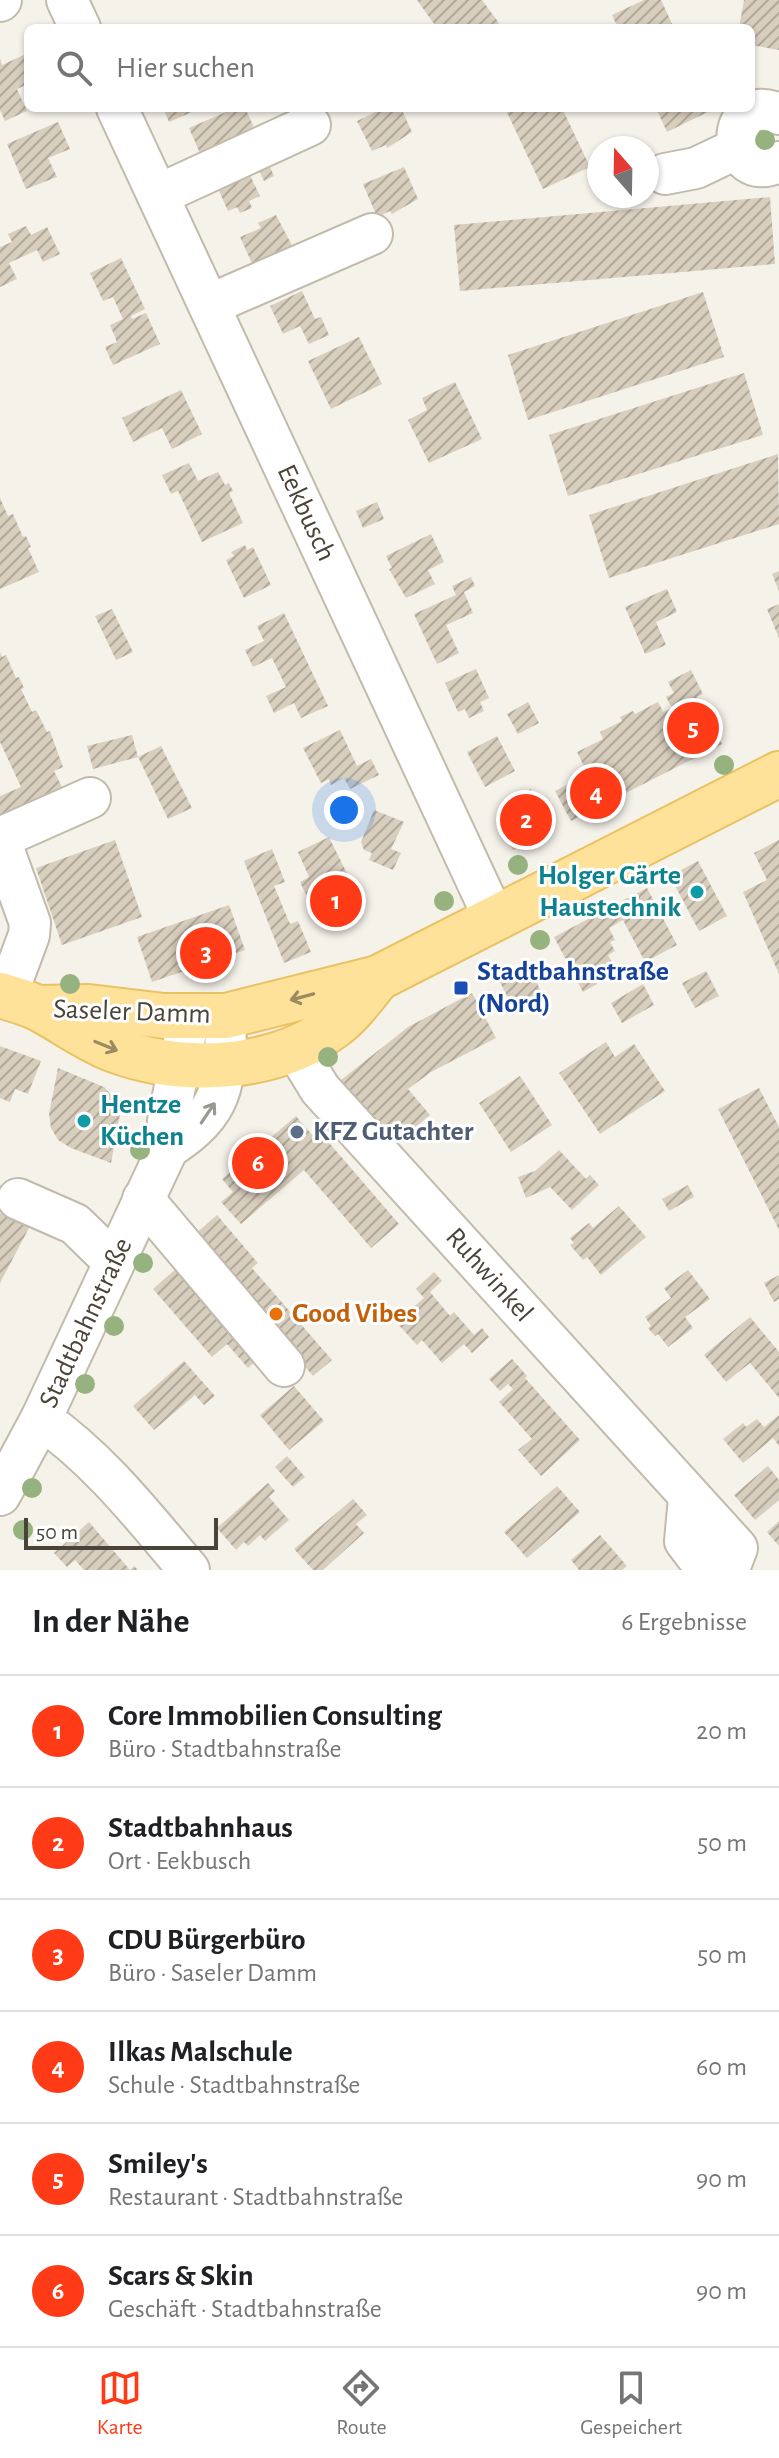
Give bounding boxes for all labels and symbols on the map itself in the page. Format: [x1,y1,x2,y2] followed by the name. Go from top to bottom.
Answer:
[587,136,659,208] north arrow
[272,460,340,566] street label: Eekbusch
[667,698,719,758] pin: 5
[570,763,622,823] pin: 4
[324,790,364,830] your location
[500,790,552,850] pin: 2
[538,862,681,922] place label: Holger Gärte Haustechnik
[310,871,362,931] pin: 1
[688,883,706,901] marker: Holger Gärte Haustechnik
[180,923,232,983] pin: 3
[477,958,669,1018] place label: Stadtbahnstraße (Nord)
[452,979,470,997] marker: Stadtbahnstraße (Nord)
[290,990,316,1005] one-way arrow
[53,995,211,1029] street label: Saseler Damm
[93,1039,118,1054] one-way arrow
[100,1091,184,1151] place label: Hentze Küchen
[199,1103,216,1125] one-way arrow
[75,1112,93,1130] marker: Hentze Küchen
[313,1118,474,1146] place label: KFZ Gutachter
[288,1123,306,1141] marker: KFZ Gutachter
[232,1133,284,1193] pin: 6
[440,1223,538,1327] street label: Ruhwinkel
[34,1234,138,1412] street label: Stadtbahnstraße
[292,1300,417,1328] place label: Good Vibes
[267,1305,285,1323] marker: Good Vibes
[24,1514,218,1550] scale bar

